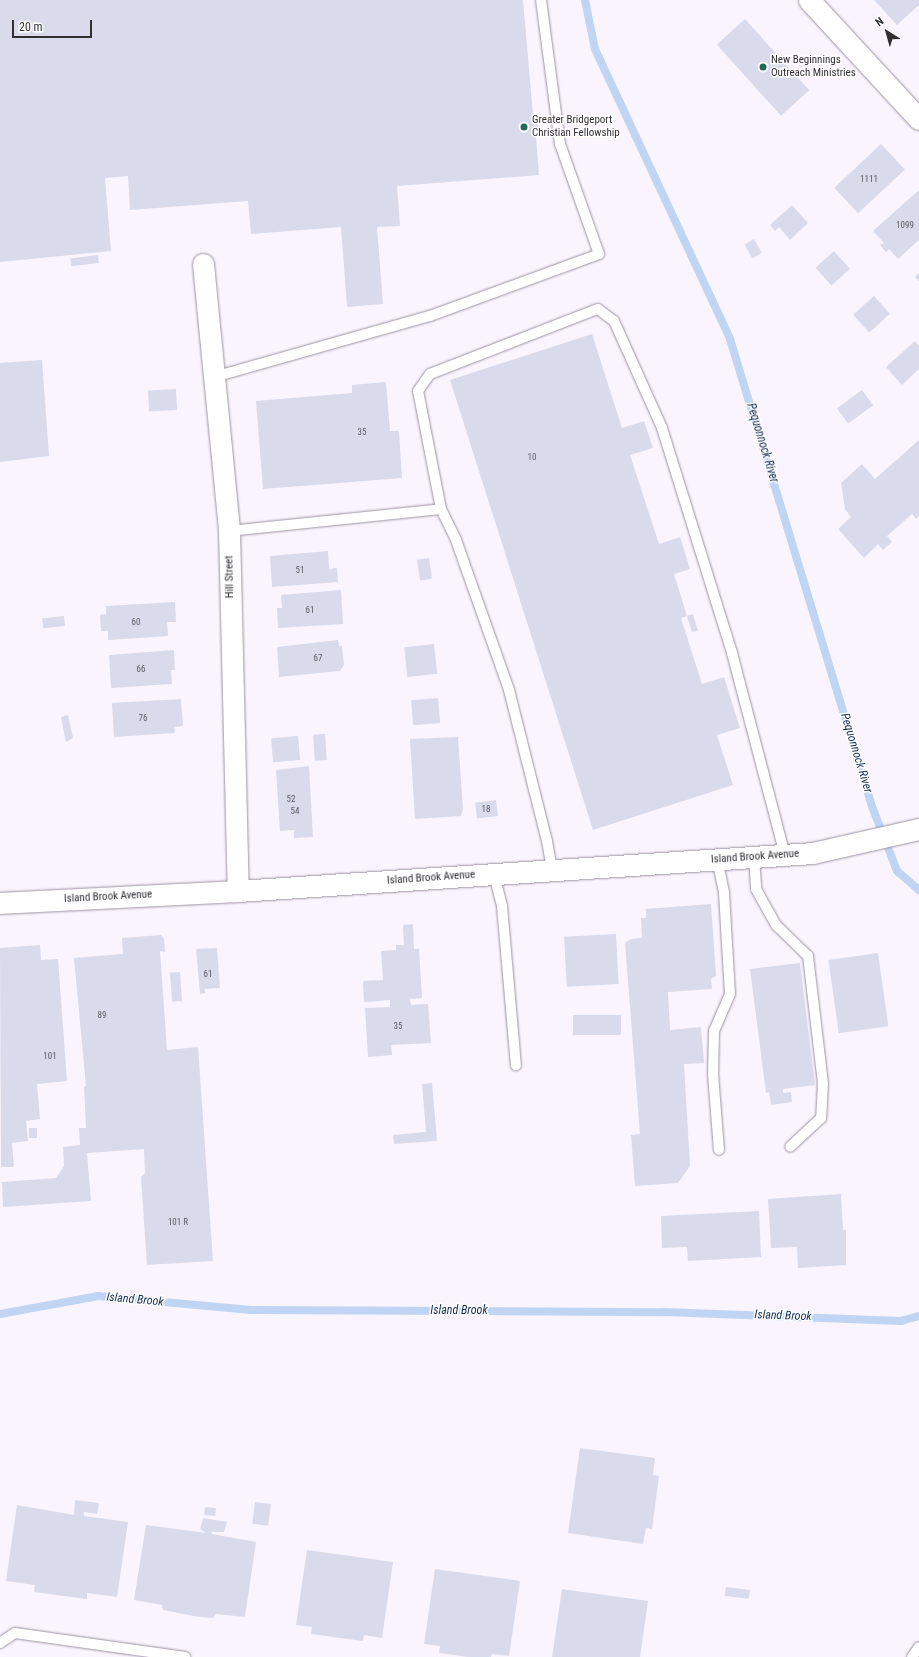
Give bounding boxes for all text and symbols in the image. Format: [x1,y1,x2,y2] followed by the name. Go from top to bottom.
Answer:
[14,12,94,38] scale bar
[867,12,907,52] north arrow
[873,15,886,29] text: N
[19,20,43,34] text: 20 m
[771,54,856,80] place label: New Beginnings Outreach Ministries
[758,62,768,72] marker: New Beginnings Outreach Ministries
[532,114,620,140] place label: Greater Bridgeport Christian Fellowship
[519,122,529,132] marker: Greater Bridgeport Christian Fellowship
[860,174,878,184] house number: 1111
[896,220,914,230] house number: 1099
[743,402,781,484] water label: Pequonnock River
[358,427,366,437] house number: 35
[528,452,536,462] house number: 10
[223,556,237,598] street label: Hill Street
[296,565,304,575] house number: 51
[306,605,314,615] house number: 61
[132,617,140,627] house number: 60
[314,653,322,663] house number: 67
[137,664,145,674] house number: 66
[837,712,875,794] water label: Pequonnock River
[139,713,147,723] house number: 76
[287,794,295,804] house number: 52
[482,804,490,814] house number: 18
[291,806,299,816] house number: 54
[710,847,800,867] street label: Island Brook Avenue
[386,868,476,888] street label: Island Brook Avenue
[64,888,152,906] street label: Island Brook Avenue
[204,969,212,979] house number: 61
[98,1010,106,1020] house number: 89
[394,1021,402,1031] house number: 35
[43,1051,57,1061] house number: 101
[168,1217,188,1227] house number: 101 R
[106,1290,164,1310] water label: Island Brook
[430,1304,488,1318] water label: Island Brook
[754,1308,812,1324] water label: Island Brook

